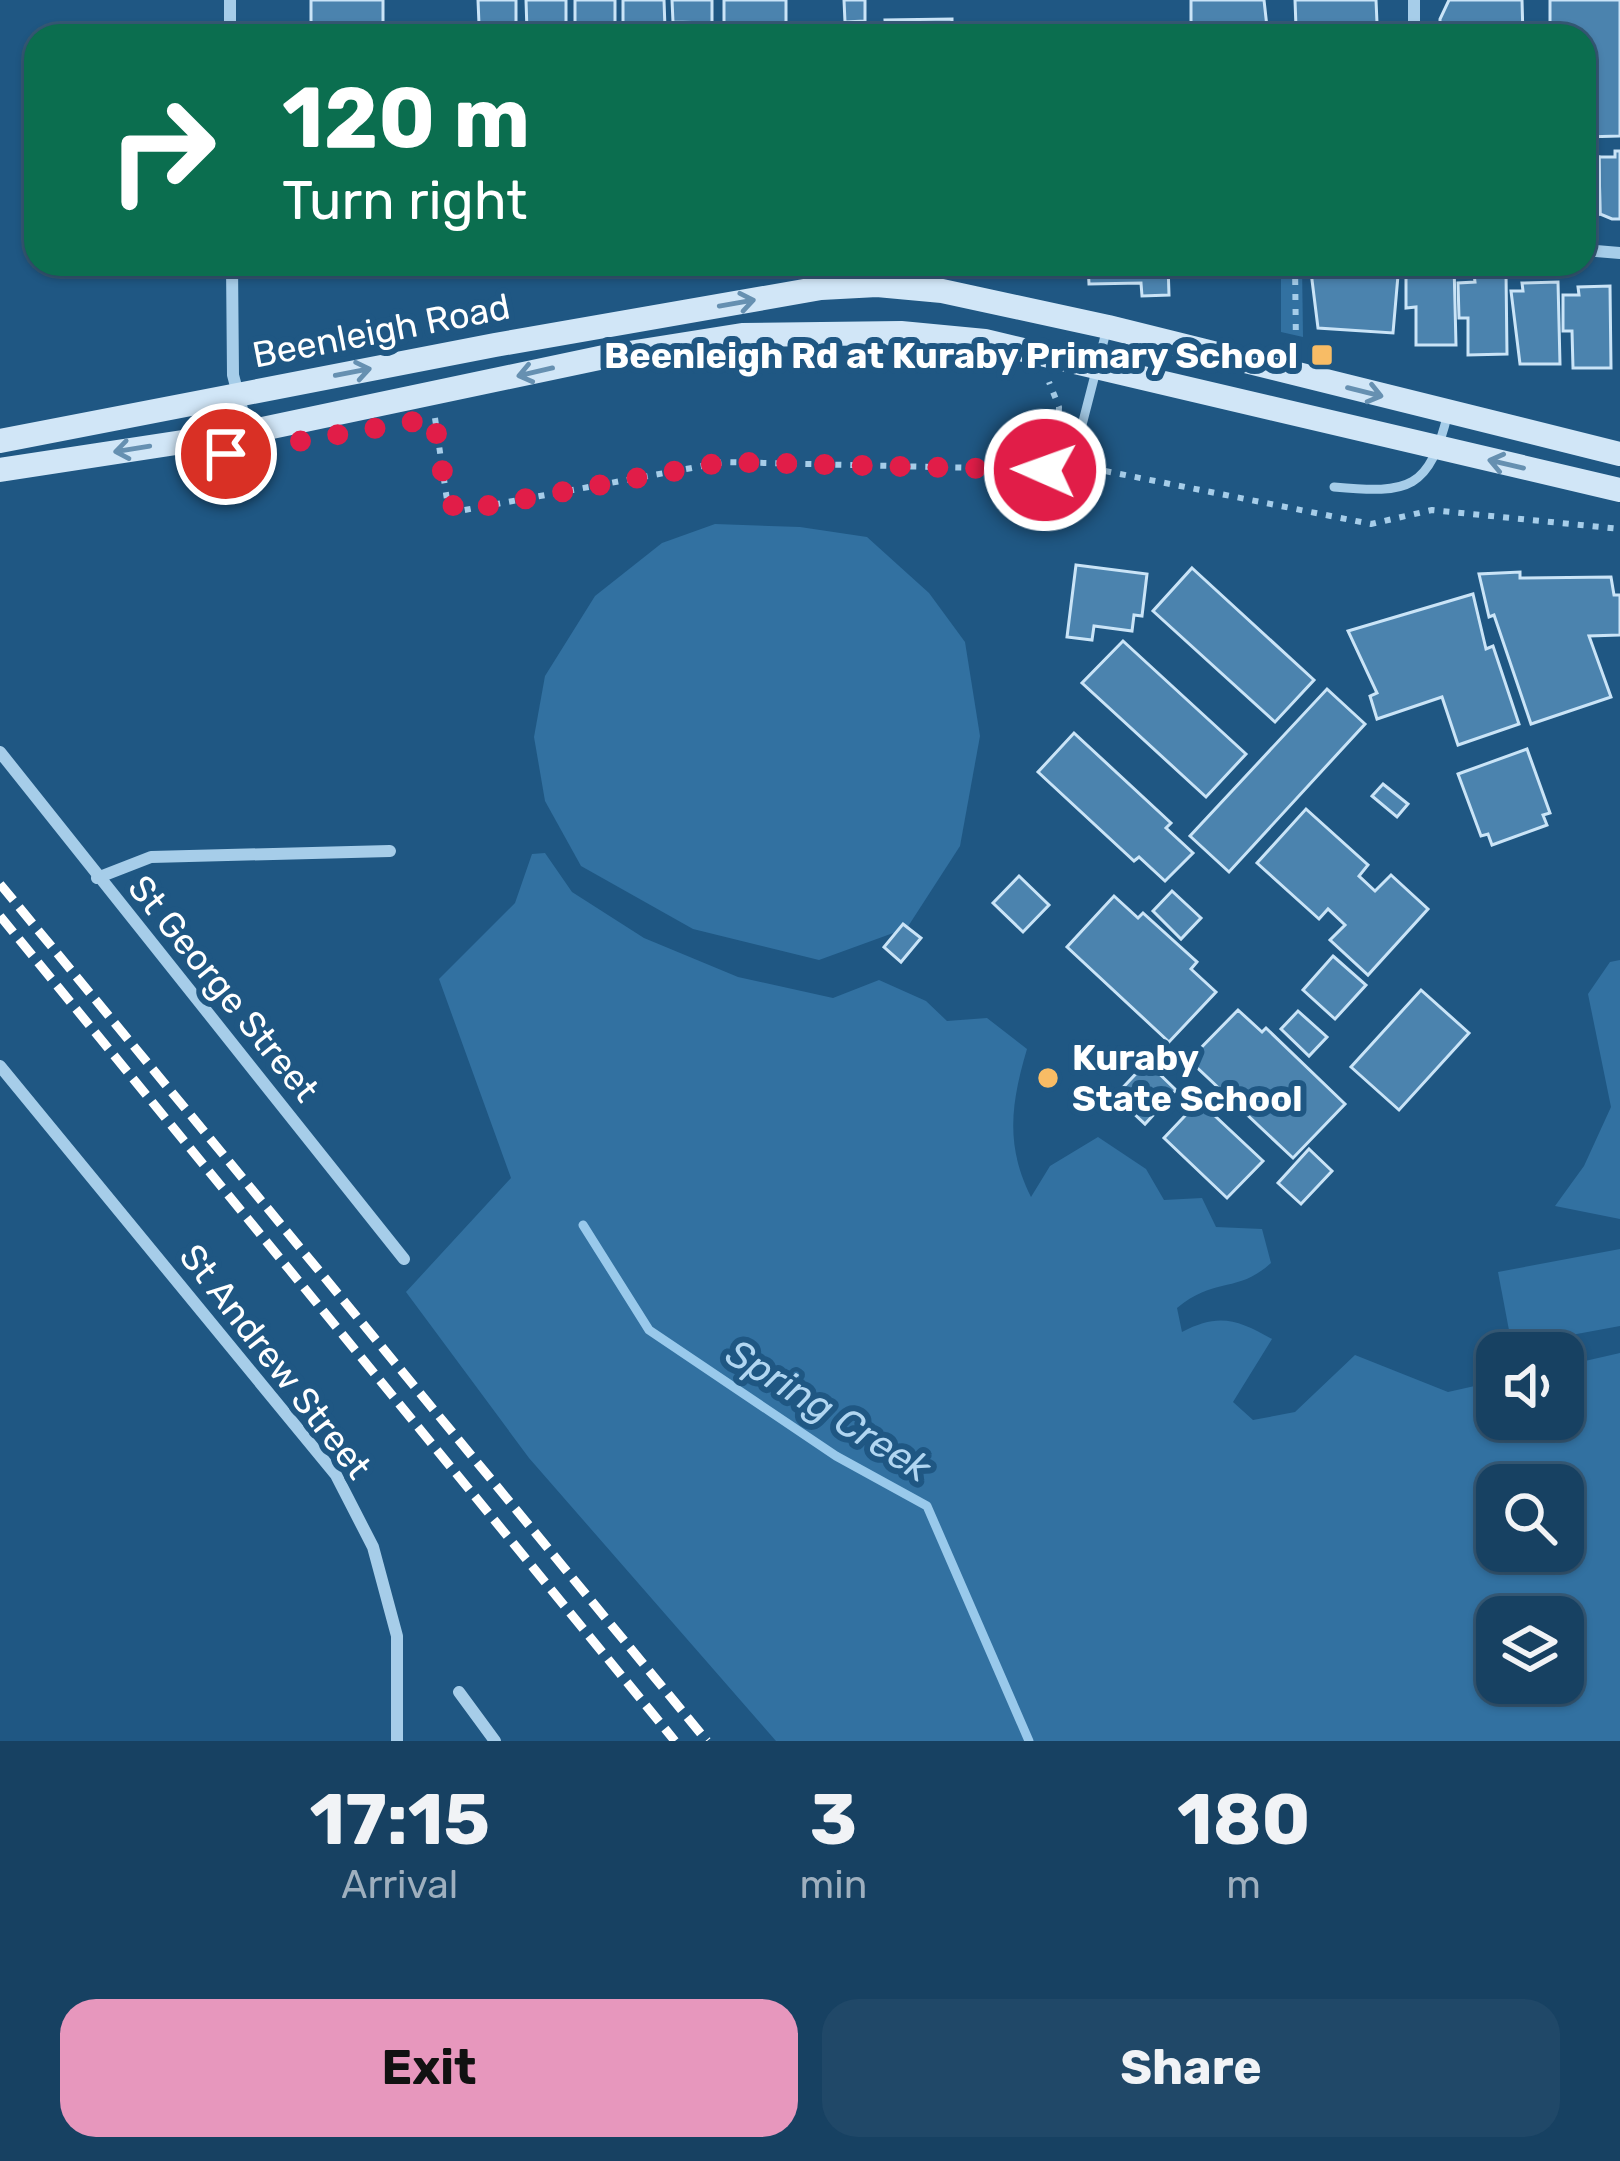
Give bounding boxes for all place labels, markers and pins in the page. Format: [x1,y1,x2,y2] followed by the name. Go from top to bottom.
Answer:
[604,334,1298,377] place label: Beenleigh Rd at Kuraby Primary School
[1309,342,1335,368] marker: Beenleigh Rd at Kuraby Primary School
[175,403,277,505] pin
[1072,1036,1302,1120] place label: Kuraby State School
[1035,1065,1061,1091] marker: Kuraby State School

